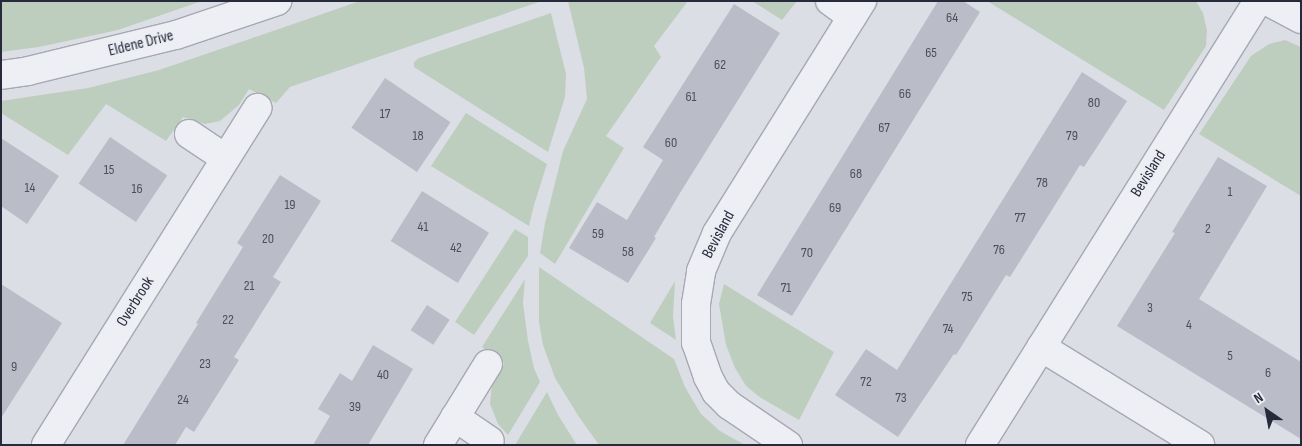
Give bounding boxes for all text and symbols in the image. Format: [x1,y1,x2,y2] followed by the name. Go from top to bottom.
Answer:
[946,10,958,26] house number: 64
[106,27,176,61] street label: Eldene Drive
[925,45,937,61] house number: 65
[714,57,726,73] house number: 62
[899,86,911,102] house number: 66
[685,89,697,105] house number: 61
[1088,95,1100,111] house number: 80
[380,106,390,122] house number: 17
[878,120,890,136] house number: 67
[412,128,424,144] house number: 18
[1066,128,1078,144] house number: 79
[665,135,677,151] house number: 60
[1127,147,1171,201] street label: Bevisland
[104,162,114,178] house number: 15
[850,166,862,182] house number: 68
[1036,175,1048,191] house number: 78
[25,180,35,196] house number: 14
[131,181,143,197] house number: 16
[1228,184,1232,200] house number: 1
[284,197,296,213] house number: 19
[829,200,841,216] house number: 69
[699,208,739,262] street label: Bevisland
[1014,210,1026,226] house number: 77
[418,219,428,235] house number: 41
[1205,221,1211,237] house number: 2
[592,226,604,242] house number: 59
[262,231,274,247] house number: 20
[450,240,462,256] house number: 42
[993,242,1005,258] house number: 76
[622,244,634,260] house number: 58
[801,245,813,261] house number: 70
[113,273,159,331] street label: Overbrook
[244,278,254,294] house number: 21
[781,280,791,296] house number: 71
[961,289,973,305] house number: 75
[1147,300,1153,316] house number: 3
[222,312,234,328] house number: 22
[1186,317,1192,333] house number: 4
[943,321,953,337] house number: 74
[1227,348,1233,364] house number: 5
[199,356,211,372] house number: 23
[11,359,17,375] house number: 9
[1265,365,1271,381] house number: 6
[377,367,389,383] house number: 40
[860,374,872,390] house number: 72
[1242,386,1292,436] north arrow
[1251,389,1266,407] text: N
[895,390,907,406] house number: 73
[177,392,189,408] house number: 24
[349,399,361,415] house number: 39

